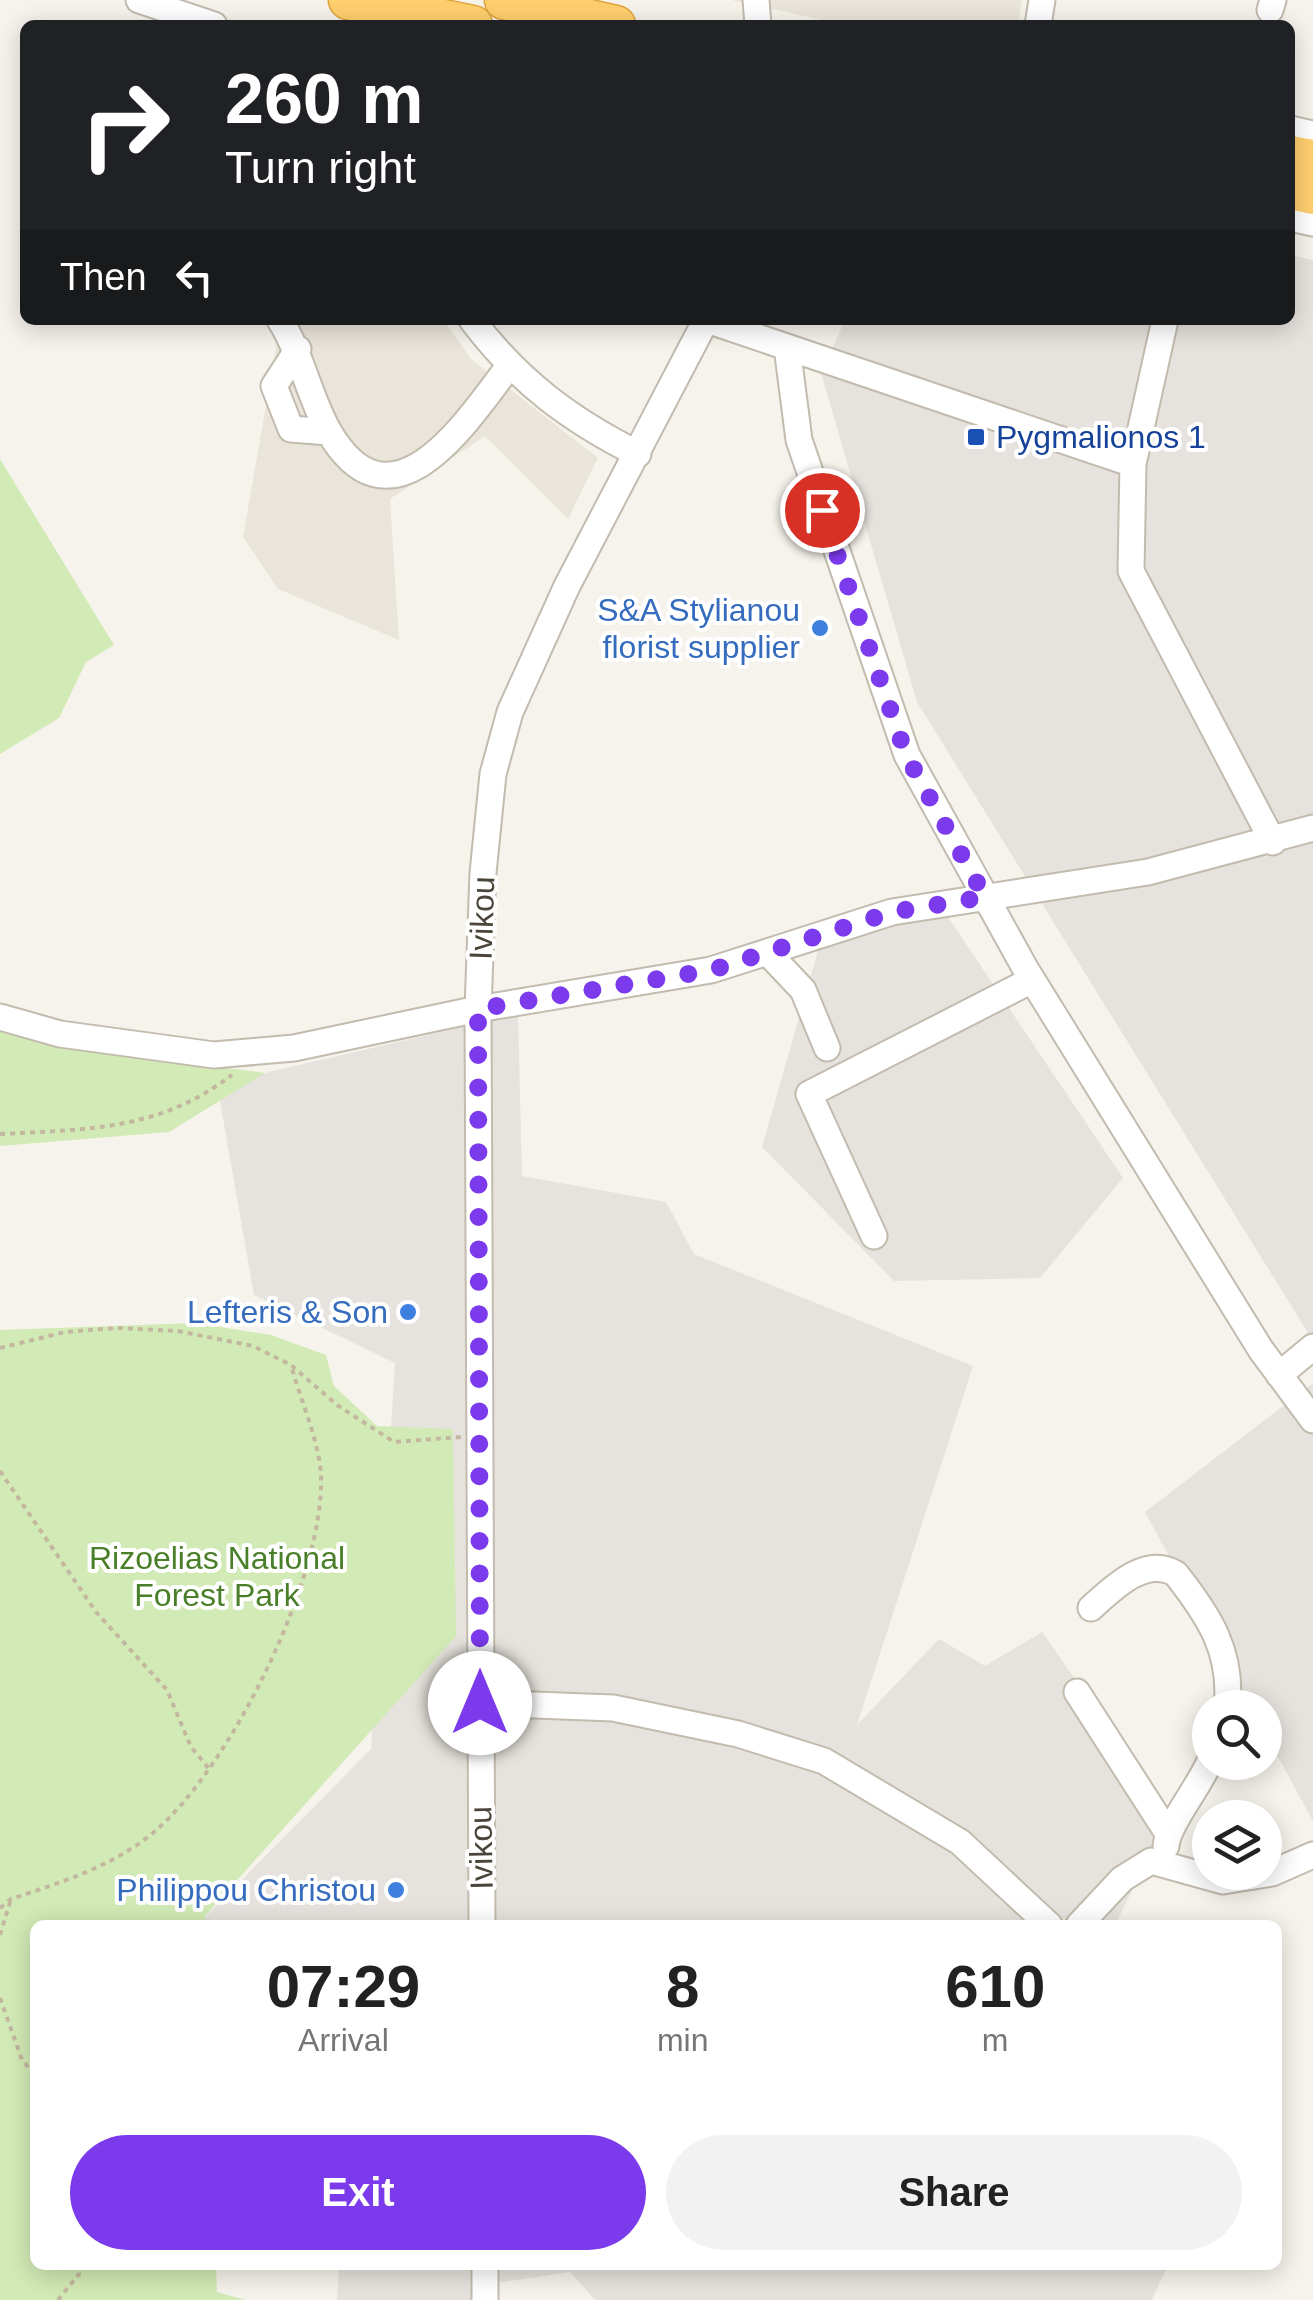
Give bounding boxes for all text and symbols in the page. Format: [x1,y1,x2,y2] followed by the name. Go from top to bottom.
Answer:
[60,60,190,190] icon: right
[225,60,423,138] text: 260 m
[225,142,416,193] text: Turn right
[167,250,222,305] icon: left
[60,256,147,298] text: Then
[996,419,1206,455] place label: Pygmalionos 1
[965,426,987,448] marker: Pygmalionos 1
[780,468,865,553] pin
[795,483,850,538] icon: arrive
[597,592,800,665] place label: S&A Stylianou florist supplier
[809,617,831,639] marker: S&A Stylianou florist supplier
[463,876,501,960] street label: Ivikou
[187,1294,388,1330] place label: Lefteris & Son
[397,1301,419,1323] marker: Lefteris & Son
[89,1540,345,1613] park label: Rizoelias National Forest Park
[428,1651,532,1755] position arrow
[1192,1690,1282,1890] map controls
[1192,1690,1282,1780] button: search
[1192,1800,1282,1890] button: layers
[462,1806,500,1890] street label: Ivikou
[116,1872,376,1908] place label: Philippou Christou
[385,1879,407,1901] marker: Philippou Christou
[267,1953,420,2020] text: 07:29
[666,1953,699,2020] text: 8
[945,1953,1045,2020] text: 610
[298,2022,389,2058] text: Arrival
[657,2022,708,2058] text: min
[982,2022,1009,2058] text: m
[70,2135,646,2250] button: Exit
[666,2135,1242,2250] button: Share

